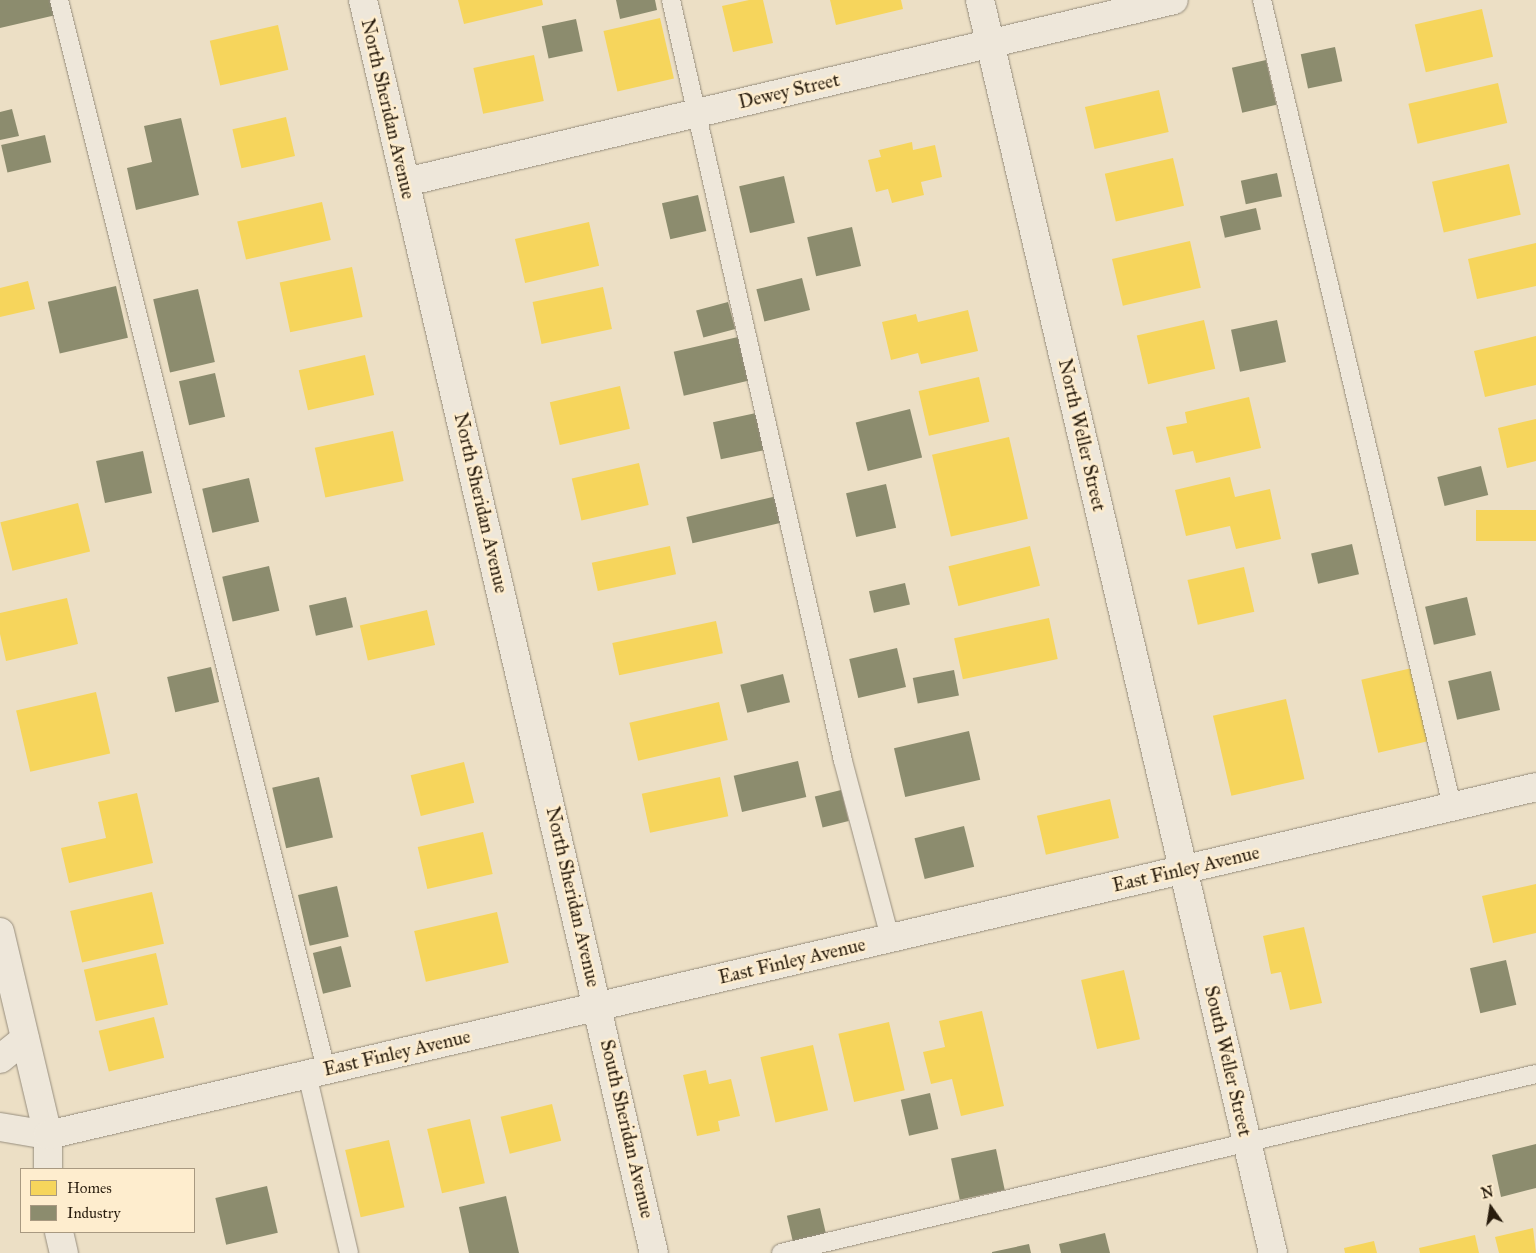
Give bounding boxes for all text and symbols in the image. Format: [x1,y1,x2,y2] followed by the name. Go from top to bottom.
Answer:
[356,17,420,201] street label: North Sheridan Avenue
[736,68,842,114] street label: Dewey Street
[1053,357,1111,513] street label: North Weller Street
[449,411,513,595] street label: North Sheridan Avenue
[541,805,605,989] street label: North Sheridan Avenue
[1110,841,1262,897] street label: East Finley Avenue
[716,933,868,989] street label: East Finley Avenue
[1200,983,1256,1139] street label: South Weller Street
[321,1025,473,1081] street label: East Finley Avenue
[595,1037,659,1221] street label: South Sheridan Avenue
[20,1168,195,1233] legend
[67,1179,112,1197] text: Homes
[1466,1183,1516,1233] north arrow
[1480,1183,1495,1203] text: N
[67,1204,121,1222] text: Industry

